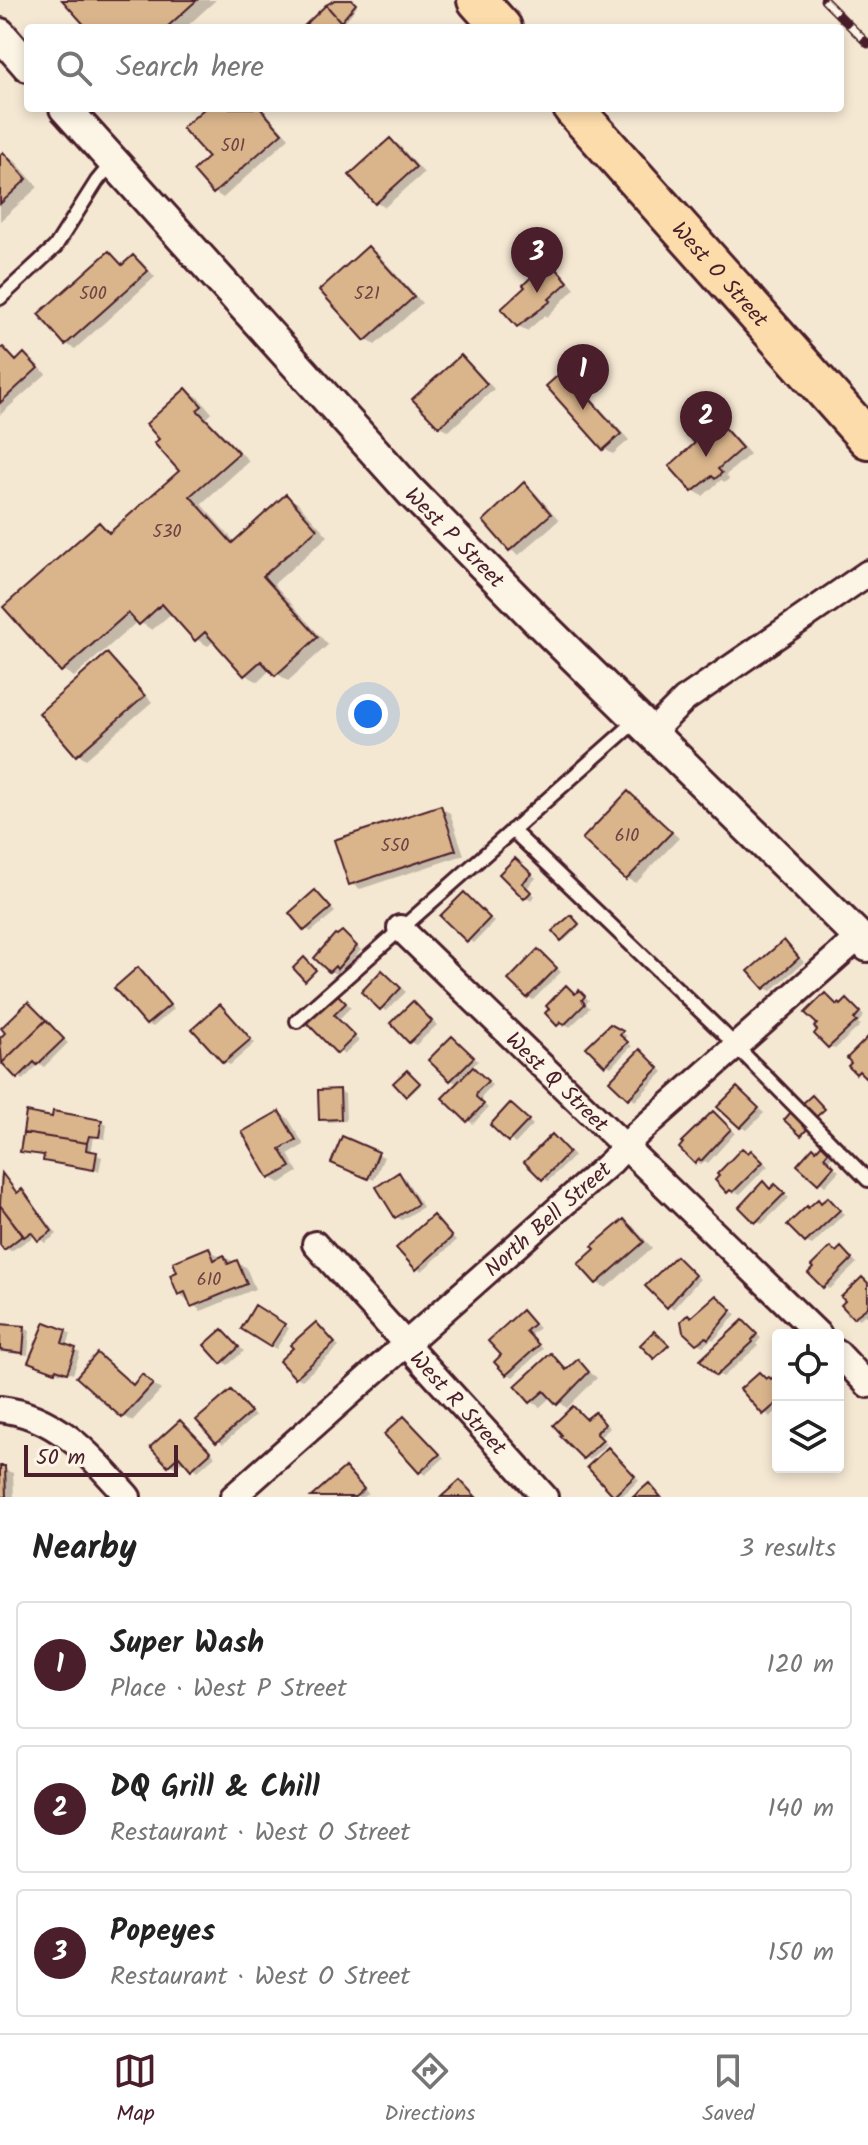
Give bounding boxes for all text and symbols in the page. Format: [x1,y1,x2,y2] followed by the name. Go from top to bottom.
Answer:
[24,24,844,112] search box
[116,44,264,92] text: Search here
[52,46,96,90] icon: search
[221,132,245,161] house number: 501
[662,214,776,337] street label: West O Street
[511,227,563,293] pin: 3
[79,280,107,309] house number: 500
[354,280,380,309] house number: 521
[557,344,609,410] pin: 1
[680,391,732,457] pin: 2
[395,480,512,598] street label: West P Street
[153,518,181,547] house number: 530
[348,694,388,734] your location
[615,822,639,851] house number: 610
[381,832,409,861] house number: 550
[496,1024,616,1142] street label: West Q Street
[477,1154,621,1287] street label: North Bell Street
[197,1266,221,1295] house number: 610
[772,1329,844,1473] map controls
[772,1329,844,1401] button: locate
[400,1344,515,1465] street label: West R Street
[772,1401,844,1473] button: layers
[24,1441,178,1477] scale bar
[36,1441,85,1476] text: 50 m
[32,1522,137,1576] text: Nearby
[739,1528,836,1570] text: 3 results
[110,1620,264,1668] text: Super Wash
[56,1644,64,1686] text: 1
[767,1644,834,1686] text: 120 m
[110,1668,347,1710] text: Place · West P Street
[110,1764,320,1812] text: DQ Grill & Chill
[52,1788,68,1830] text: 2
[767,1788,834,1830] text: 140 m
[110,1812,410,1854] text: Restaurant · West O Street
[110,1908,215,1956] text: Popeyes
[53,1932,67,1974] text: 3
[768,1932,834,1974] text: 150 m
[110,1956,410,1998] text: Restaurant · West O Street
[113,2049,157,2132] tab: Map
[384,2049,476,2132] tab: Directions
[702,2049,755,2132] tab: Saved

